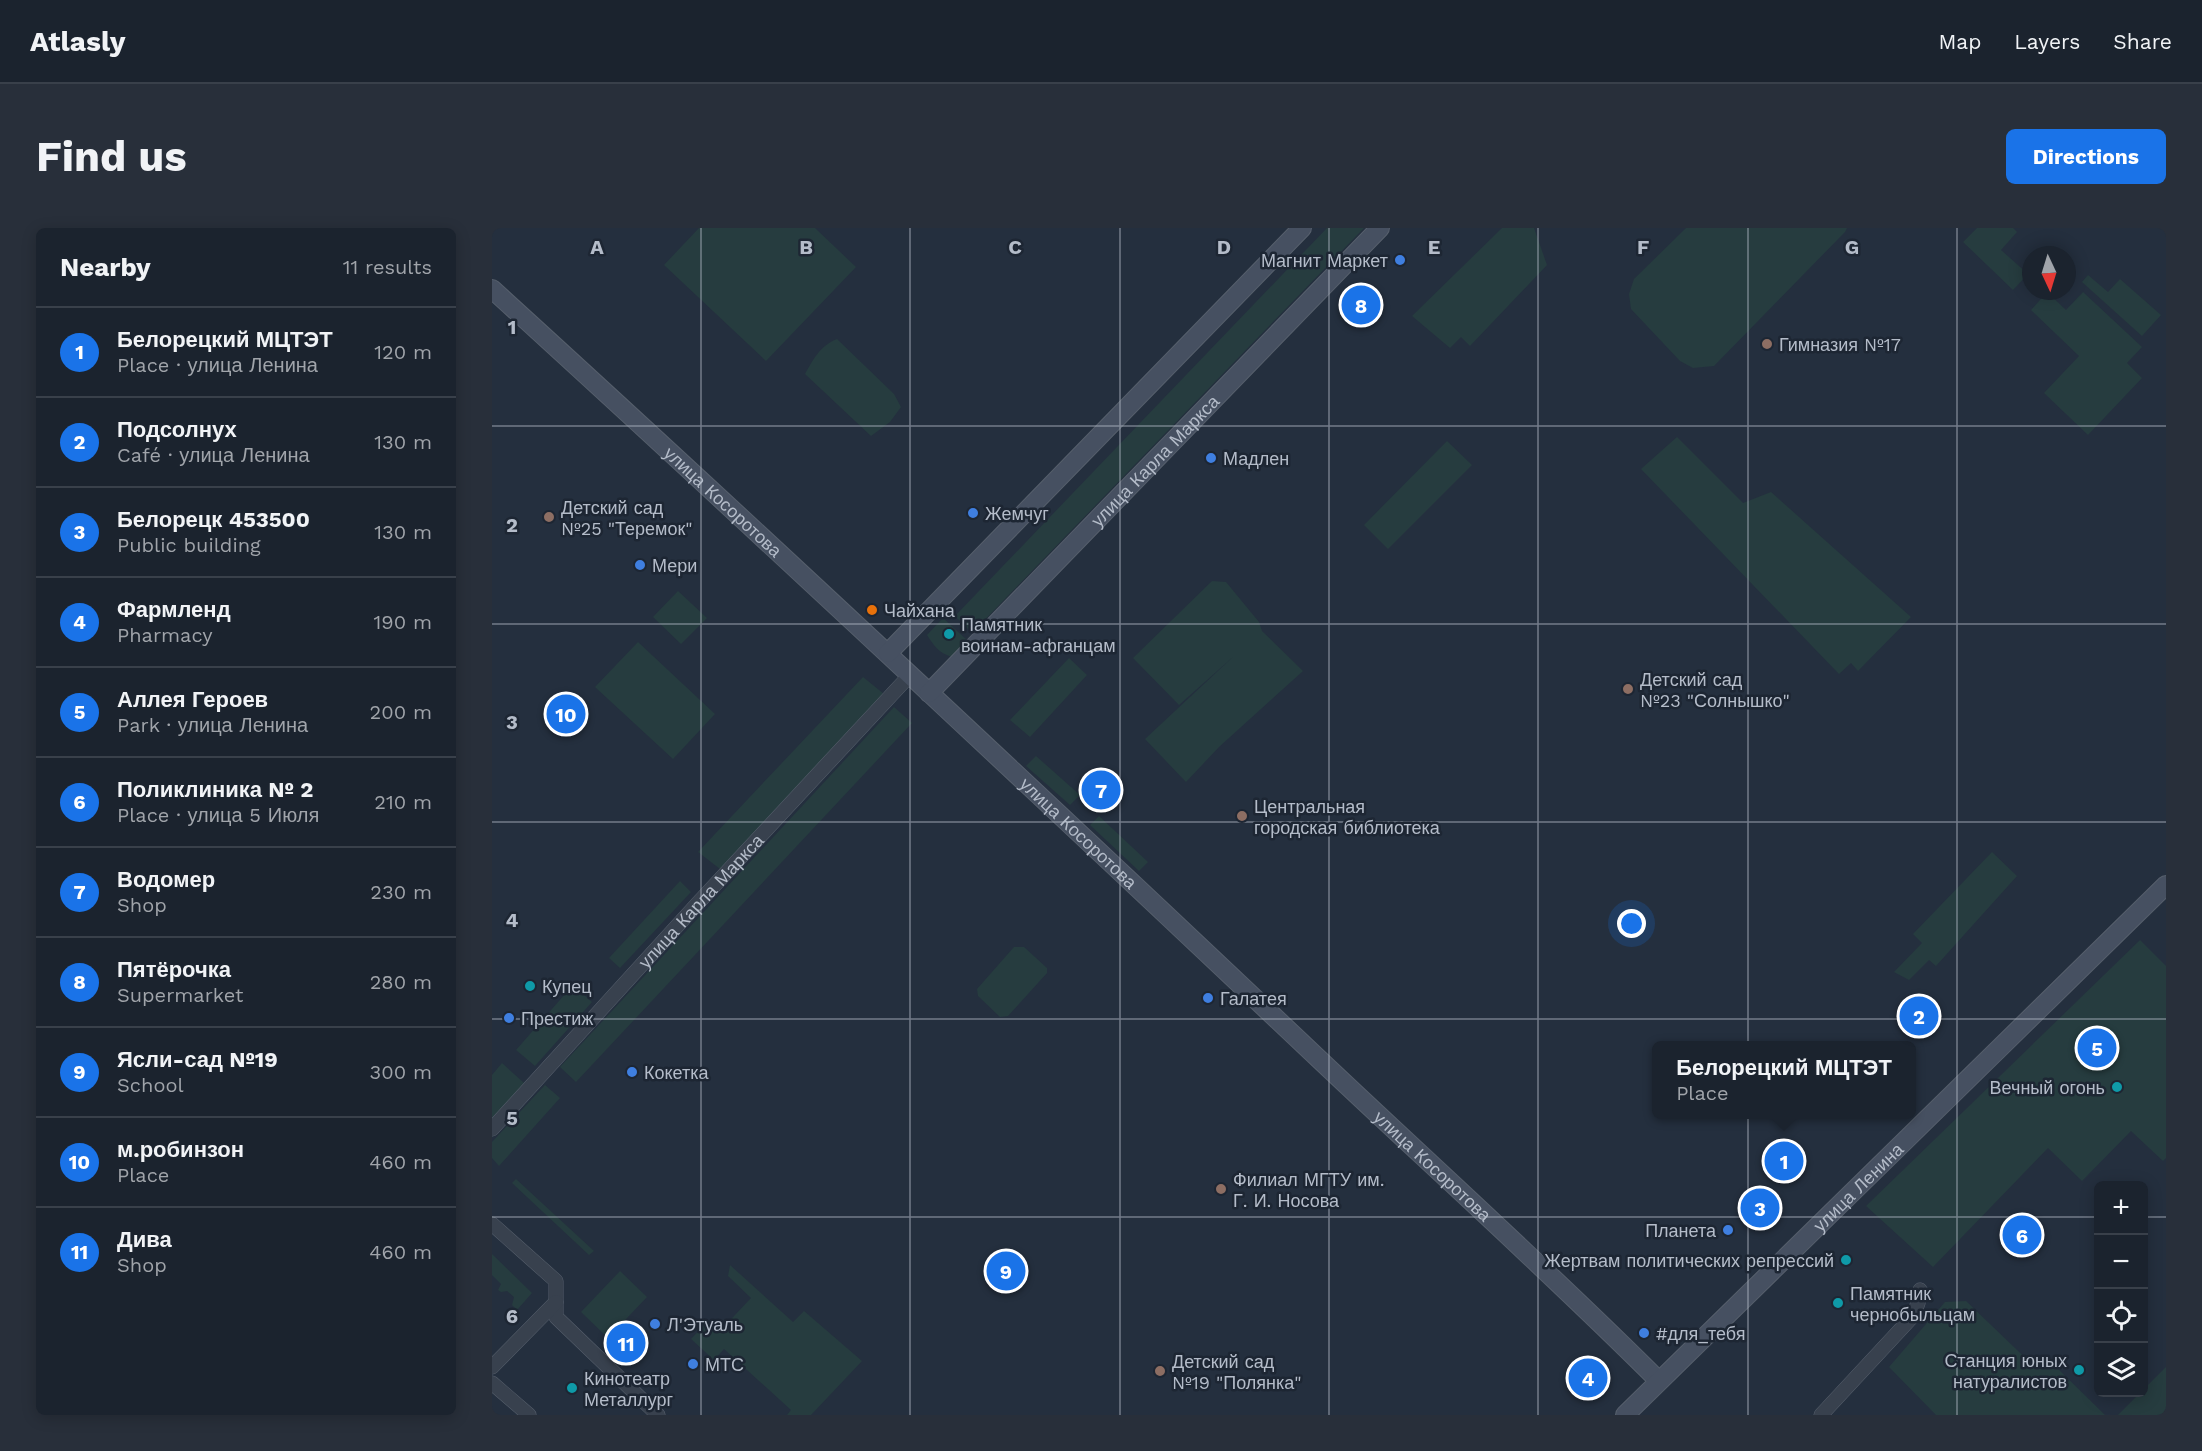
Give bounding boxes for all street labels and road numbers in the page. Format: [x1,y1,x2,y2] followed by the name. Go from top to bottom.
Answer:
[1086,390,1224,530] street label: улица Карла Маркса
[660,442,787,561] street label: улица Косоротова
[1016,773,1142,893] street label: улица Косоротова
[634,829,768,972] street label: улица Карла Маркса
[1370,1106,1497,1226] street label: улица Косоротова
[1809,1138,1908,1235] street label: улица Ленина

